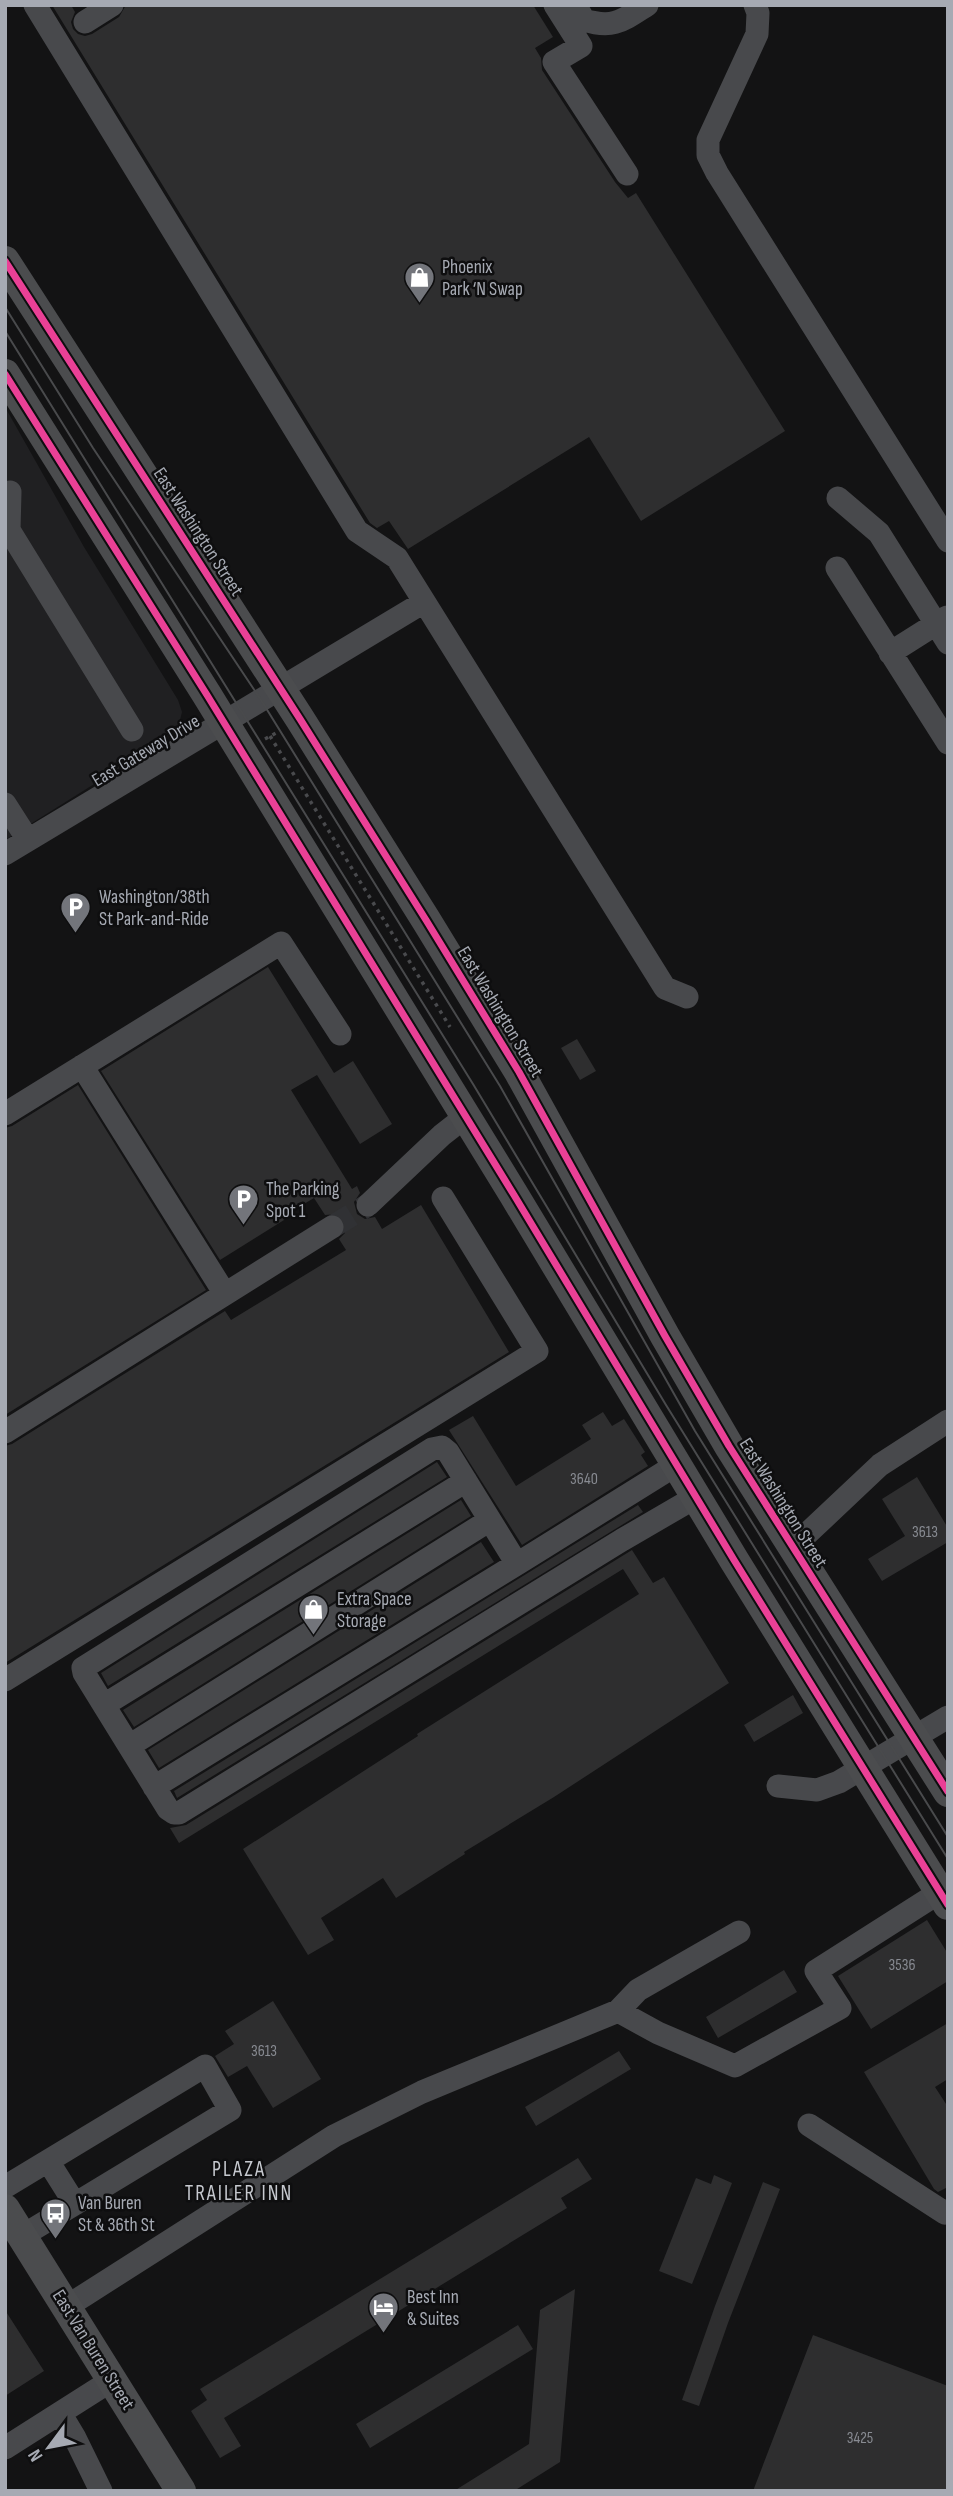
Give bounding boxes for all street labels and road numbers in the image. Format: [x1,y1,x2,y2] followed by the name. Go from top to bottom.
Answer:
[148,463,248,601] street label: East Washington Street
[88,710,204,792] street label: East Gateway Drive
[452,942,548,1082] street label: East Washington Street
[734,1434,832,1572] street label: East Washington Street
[47,2286,139,2415] street label: East Van Buren Street

